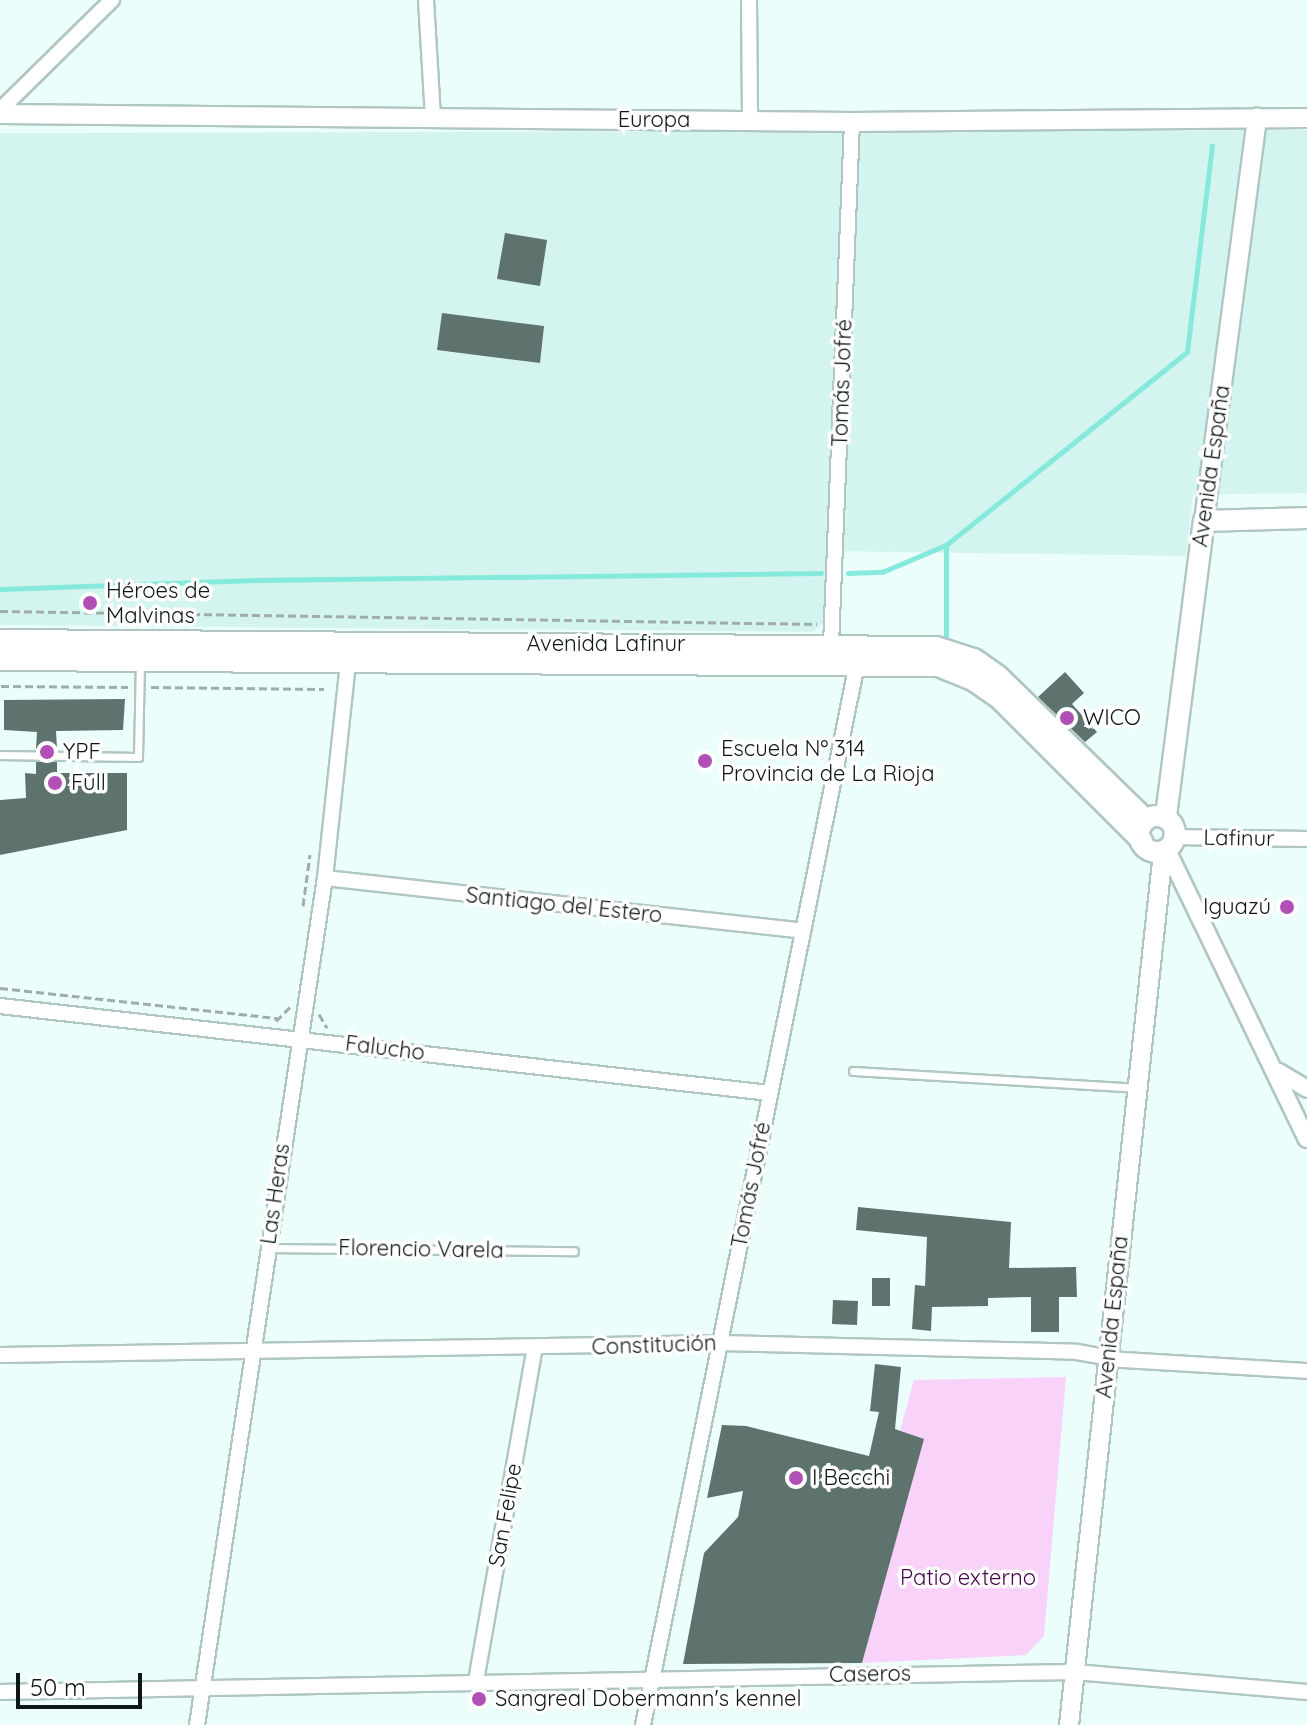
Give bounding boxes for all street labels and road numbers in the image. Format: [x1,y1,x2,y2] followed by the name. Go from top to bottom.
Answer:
[618,107,690,133] street label: Europa
[827,319,857,447] street label: Tomás Jofré
[1187,383,1235,549] street label: Avenida España
[526,631,686,657] street label: Avenida Lafinur
[1203,824,1275,852] street label: Lafinur
[465,882,663,928] street label: Santiago del Estero
[344,1030,426,1066] street label: Falucho
[726,1120,776,1250] street label: Tomás Jofré
[255,1142,295,1246] street label: Las Heras
[338,1234,504,1264] street label: Florencio Varela
[1090,1234,1134,1400] street label: Avenida España
[591,1330,717,1360] street label: Constitución
[483,1461,527,1569] street label: San Felipe
[829,1660,911,1688] street label: Caseros

